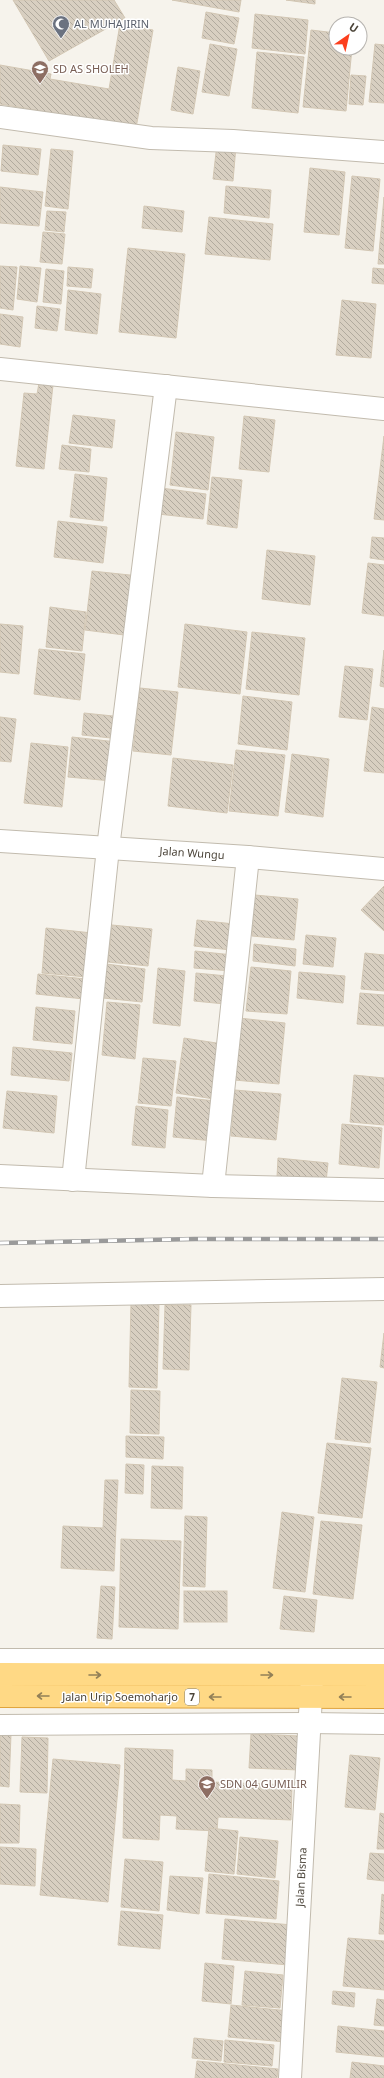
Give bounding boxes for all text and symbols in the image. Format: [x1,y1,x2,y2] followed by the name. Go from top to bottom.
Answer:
[51,14,71,39] mosque icon: AL MUHAJIRIN
[74,16,149,31] place label: AL MUHAJIRIN
[328,16,368,56] north arrow
[346,19,362,36] text: U
[30,59,50,84] school or university icon: SD AS SHOLEH
[53,61,129,76] place label: SD AS SHOLEH
[158,843,225,862] street label: Jalan Wungu
[88,1671,101,1679] one-way arrow
[260,1671,273,1679] one-way arrow
[61,1689,178,1704] street label: Jalan Urip Soemoharjo
[185,1689,199,1705] road number: 7
[37,1692,50,1700] one-way arrow
[209,1693,222,1701] one-way arrow
[339,1693,352,1701] one-way arrow
[197,1774,217,1799] school or university icon: SDN 04 GUMILIR
[220,1776,307,1791] place label: SDN 04 GUMILIR
[291,1847,310,1908] street label: Jalan Bisma

